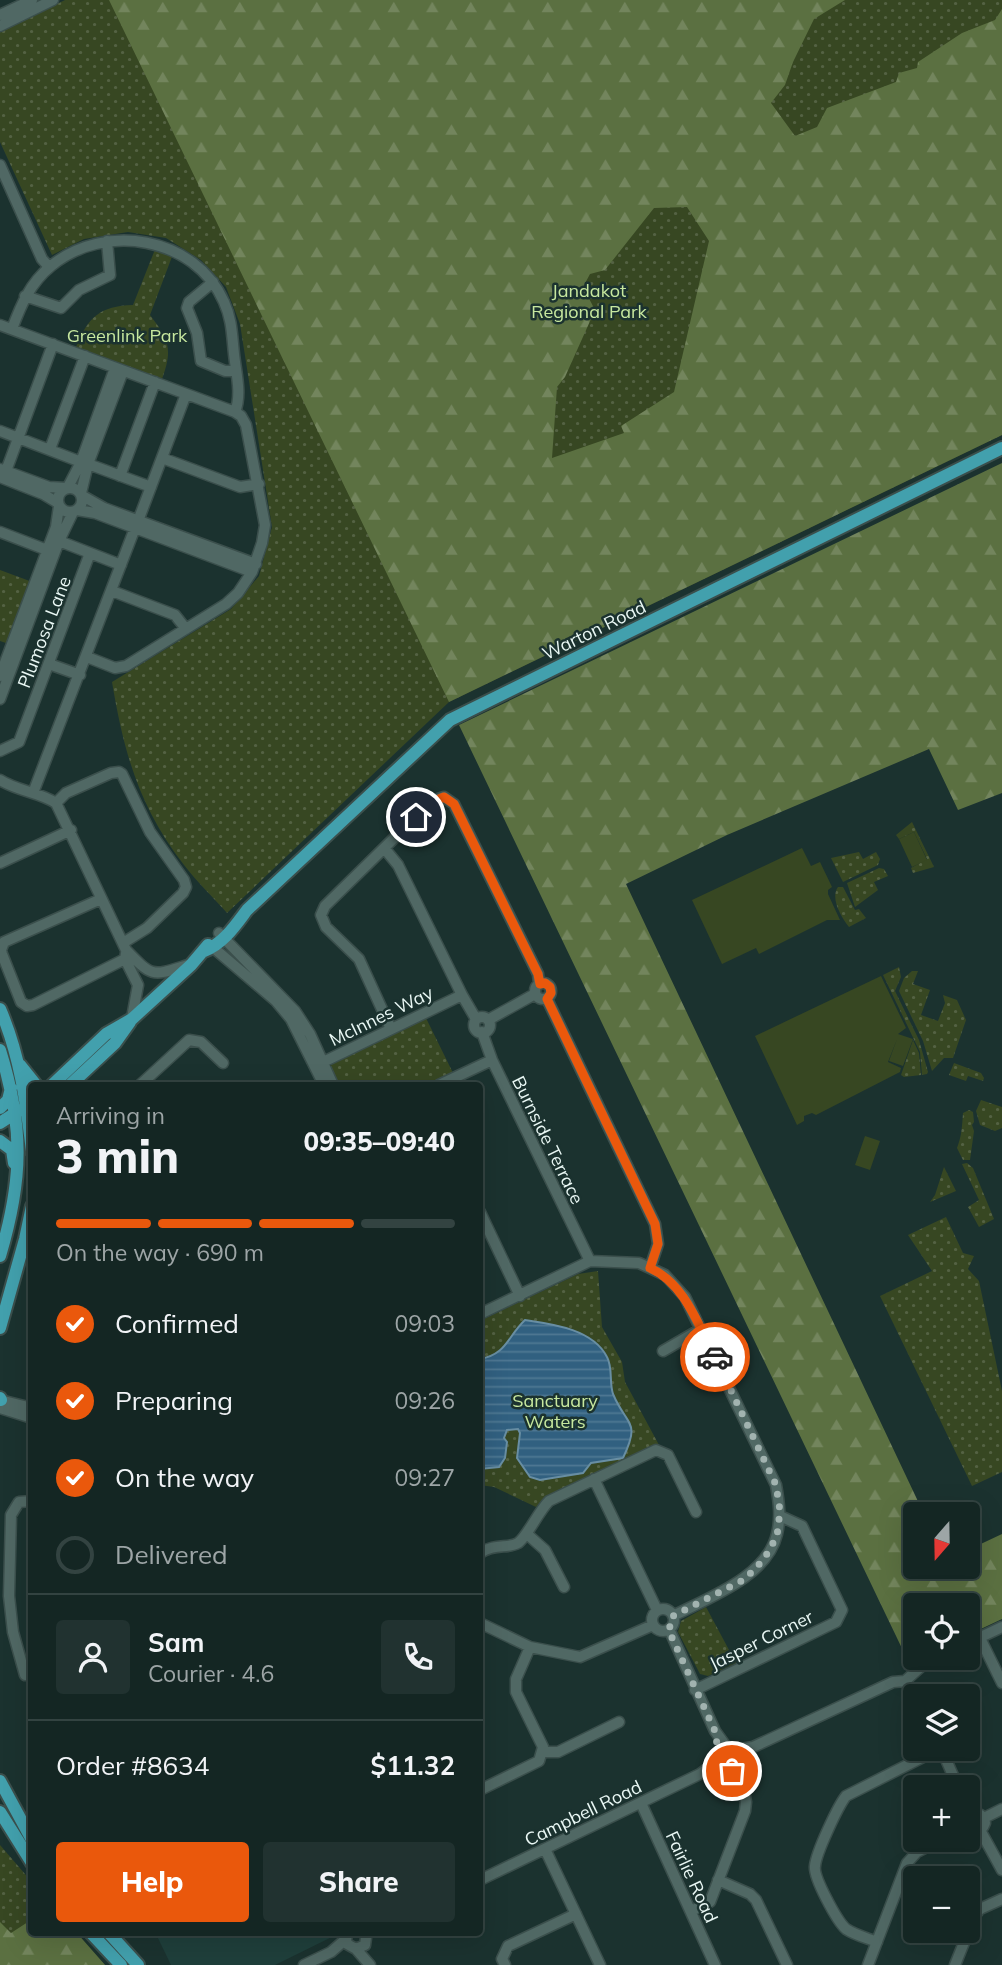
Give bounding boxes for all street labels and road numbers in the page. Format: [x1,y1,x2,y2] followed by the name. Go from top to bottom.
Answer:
[12,573,76,691] street label: Plumosa Lane
[538,595,650,665] street label: Warton Road
[325,981,437,1051] street label: McInnes Way
[507,1072,589,1208] street label: Burnside Terrace
[705,1605,817,1675] street label: Jasper Corner
[521,1775,645,1851] street label: Campbell Road
[661,1827,723,1927] street label: Fairlie Road

